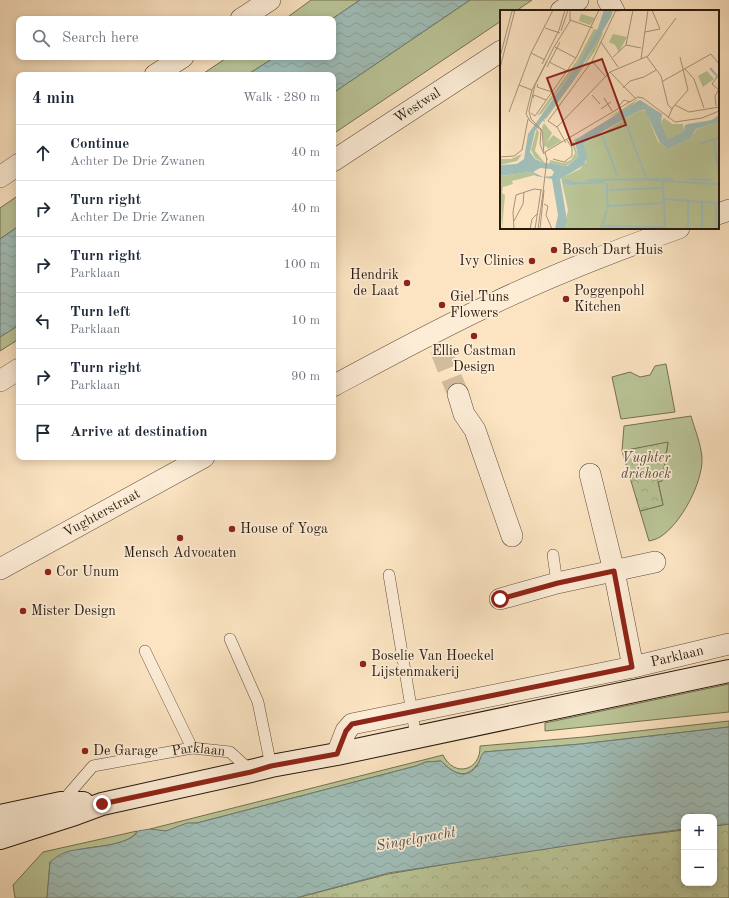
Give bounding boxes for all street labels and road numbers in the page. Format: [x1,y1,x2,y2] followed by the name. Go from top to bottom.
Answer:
[392,85,443,126] street label: Westwal
[61,486,143,540] street label: Vughterstraat
[649,643,705,670] street label: Parklaan
[171,741,226,759] street label: Parklaan

